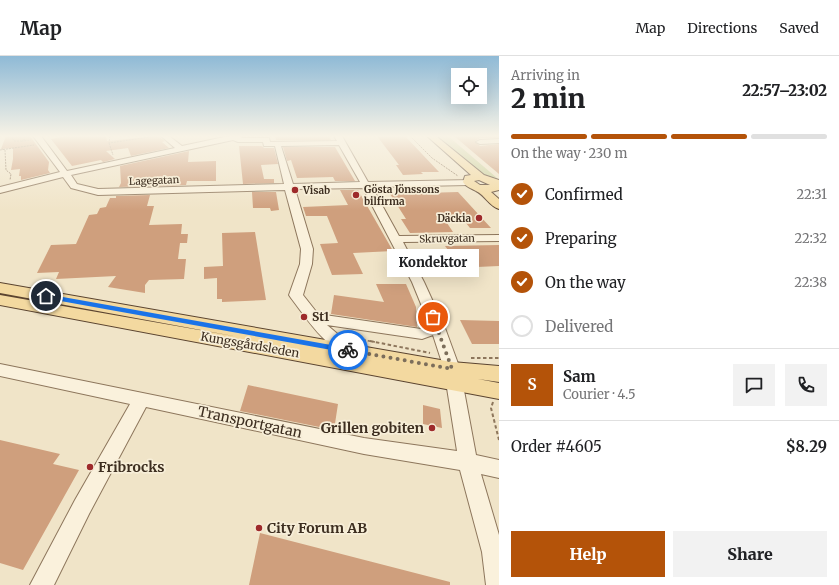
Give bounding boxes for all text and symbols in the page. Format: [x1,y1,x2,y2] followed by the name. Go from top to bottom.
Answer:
[20,16,62,40] text: Map
[635,19,665,37] text: Map
[687,19,757,37] text: Directions
[779,19,819,37] text: Saved
[511,67,580,84] text: Arriving in
[451,68,487,104] map controls
[451,68,487,104] button: locate
[742,81,827,100] text: 22:57–23:02
[511,82,585,115] text: 2 min
[511,145,627,162] text: On the way · 230 m
[129,173,180,188] street label: Lagegatan
[364,183,439,208] place label: Gösta Jönssons bilfirma
[511,183,533,205] icon: check
[302,184,330,197] place label: Visab
[290,185,300,195] marker: Visab
[545,185,623,204] text: Confirmed
[797,186,827,203] text: 22:31
[351,190,361,200] marker: Gösta Jönssons bilfirma
[437,212,471,225] place label: Däckia
[474,213,484,223] marker: Däckia
[511,227,533,249] icon: check
[545,229,617,248] text: Preparing
[795,230,827,247] text: 22:32
[419,232,475,245] street label: Skruvgatan
[387,249,479,277] callout: Kondektor
[399,254,467,271] text: Kondektor
[511,271,533,293] icon: check
[545,273,626,292] text: On the way
[794,274,827,291] text: 22:38
[29,279,63,313] pin
[35,285,57,307] icon: home
[416,300,450,334] pin
[422,306,444,328] icon: bag
[312,309,330,324] place label: St1
[299,312,309,322] marker: St1
[545,317,613,336] text: Delivered
[200,328,301,361] street label: Kungsgårdsleden
[328,330,368,370] courier
[337,339,359,361] icon: bike
[733,364,775,406] button: chat
[785,364,827,406] button: phone
[563,367,596,386] text: Sam
[527,375,537,394] text: S
[563,386,636,403] text: Courier · 4.5
[196,402,304,442] street label: Transportgatan
[321,419,424,437] place label: Grillen gobiten
[427,423,437,433] marker: Grillen gobiten
[511,437,602,456] text: Order #4605
[786,437,827,456] text: $8.29
[98,458,164,476] place label: Fribrocks
[85,462,95,472] marker: Fribrocks
[267,519,367,537] place label: City Forum AB
[254,523,264,533] marker: City Forum AB
[511,531,665,577] button: Help
[673,531,827,577] button: Share

